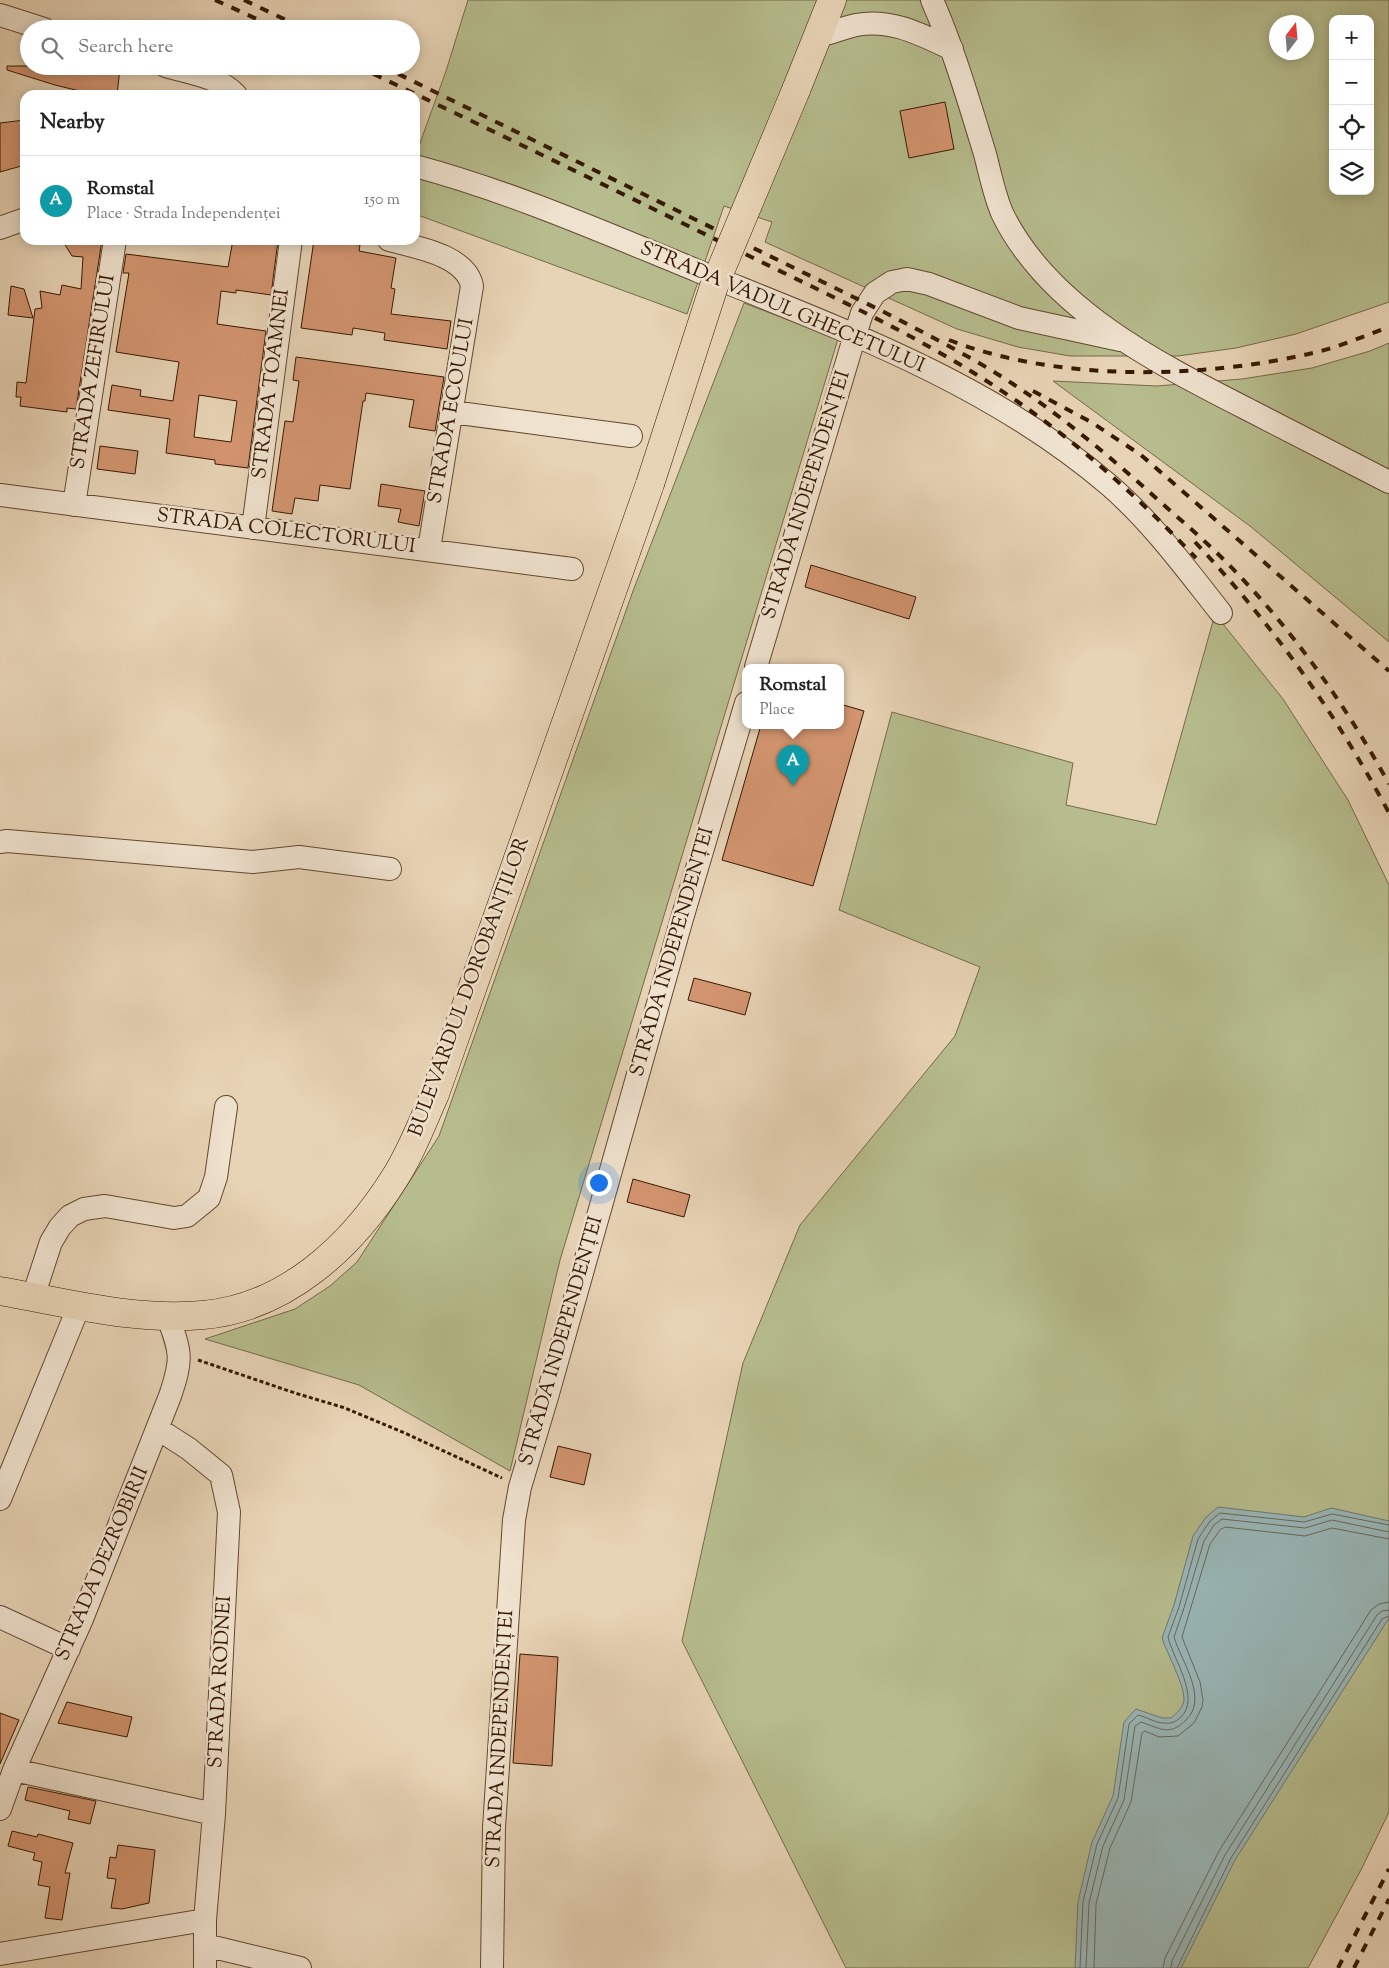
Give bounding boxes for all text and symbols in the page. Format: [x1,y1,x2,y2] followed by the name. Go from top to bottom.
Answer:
[1269,15,1314,60] north arrow
[1329,15,1374,195] map controls
[1329,15,1374,60] button: +
[20,20,420,75] search box
[38,34,66,62] icon: search
[78,34,173,61] text: Search here
[1329,60,1374,105] button: −
[1329,105,1374,150] button: locate
[40,108,105,138] text: Nearby
[1329,150,1374,195] button: layers
[87,176,154,203] text: Romstal
[50,189,63,212] text: A
[364,189,400,212] text: 150 m
[87,203,281,226] text: Place · Strada Independenței
[635,235,929,382] street label: STRADA VADUL GHECETULUI
[64,272,124,471] street label: STRADA ZEFIRULUI
[246,287,298,481] street label: STRADA TOAMNEI
[421,316,483,506] street label: STRADA ECOULUI
[755,367,859,623] street label: STRADA INDEPENDENȚEI
[155,502,417,562] street label: STRADA COLECTORULUI
[742,664,844,729] popup
[759,672,827,699] text: Romstal
[759,699,795,722] text: Place
[777,745,809,786] pin: A
[623,823,723,1080] street label: STRADA INDEPENDENȚEI
[402,832,538,1141] street label: BULEVARDUL DOROBANȚILOR
[586,1170,612,1196] your location
[512,1212,612,1469] street label: STRADA INDEPENDENȚEI
[49,1462,157,1666] street label: STRADA DEZROBIRII
[202,1594,240,1769] street label: STRADA RODNEI
[480,1609,522,1869] street label: STRADA INDEPENDENȚEI

